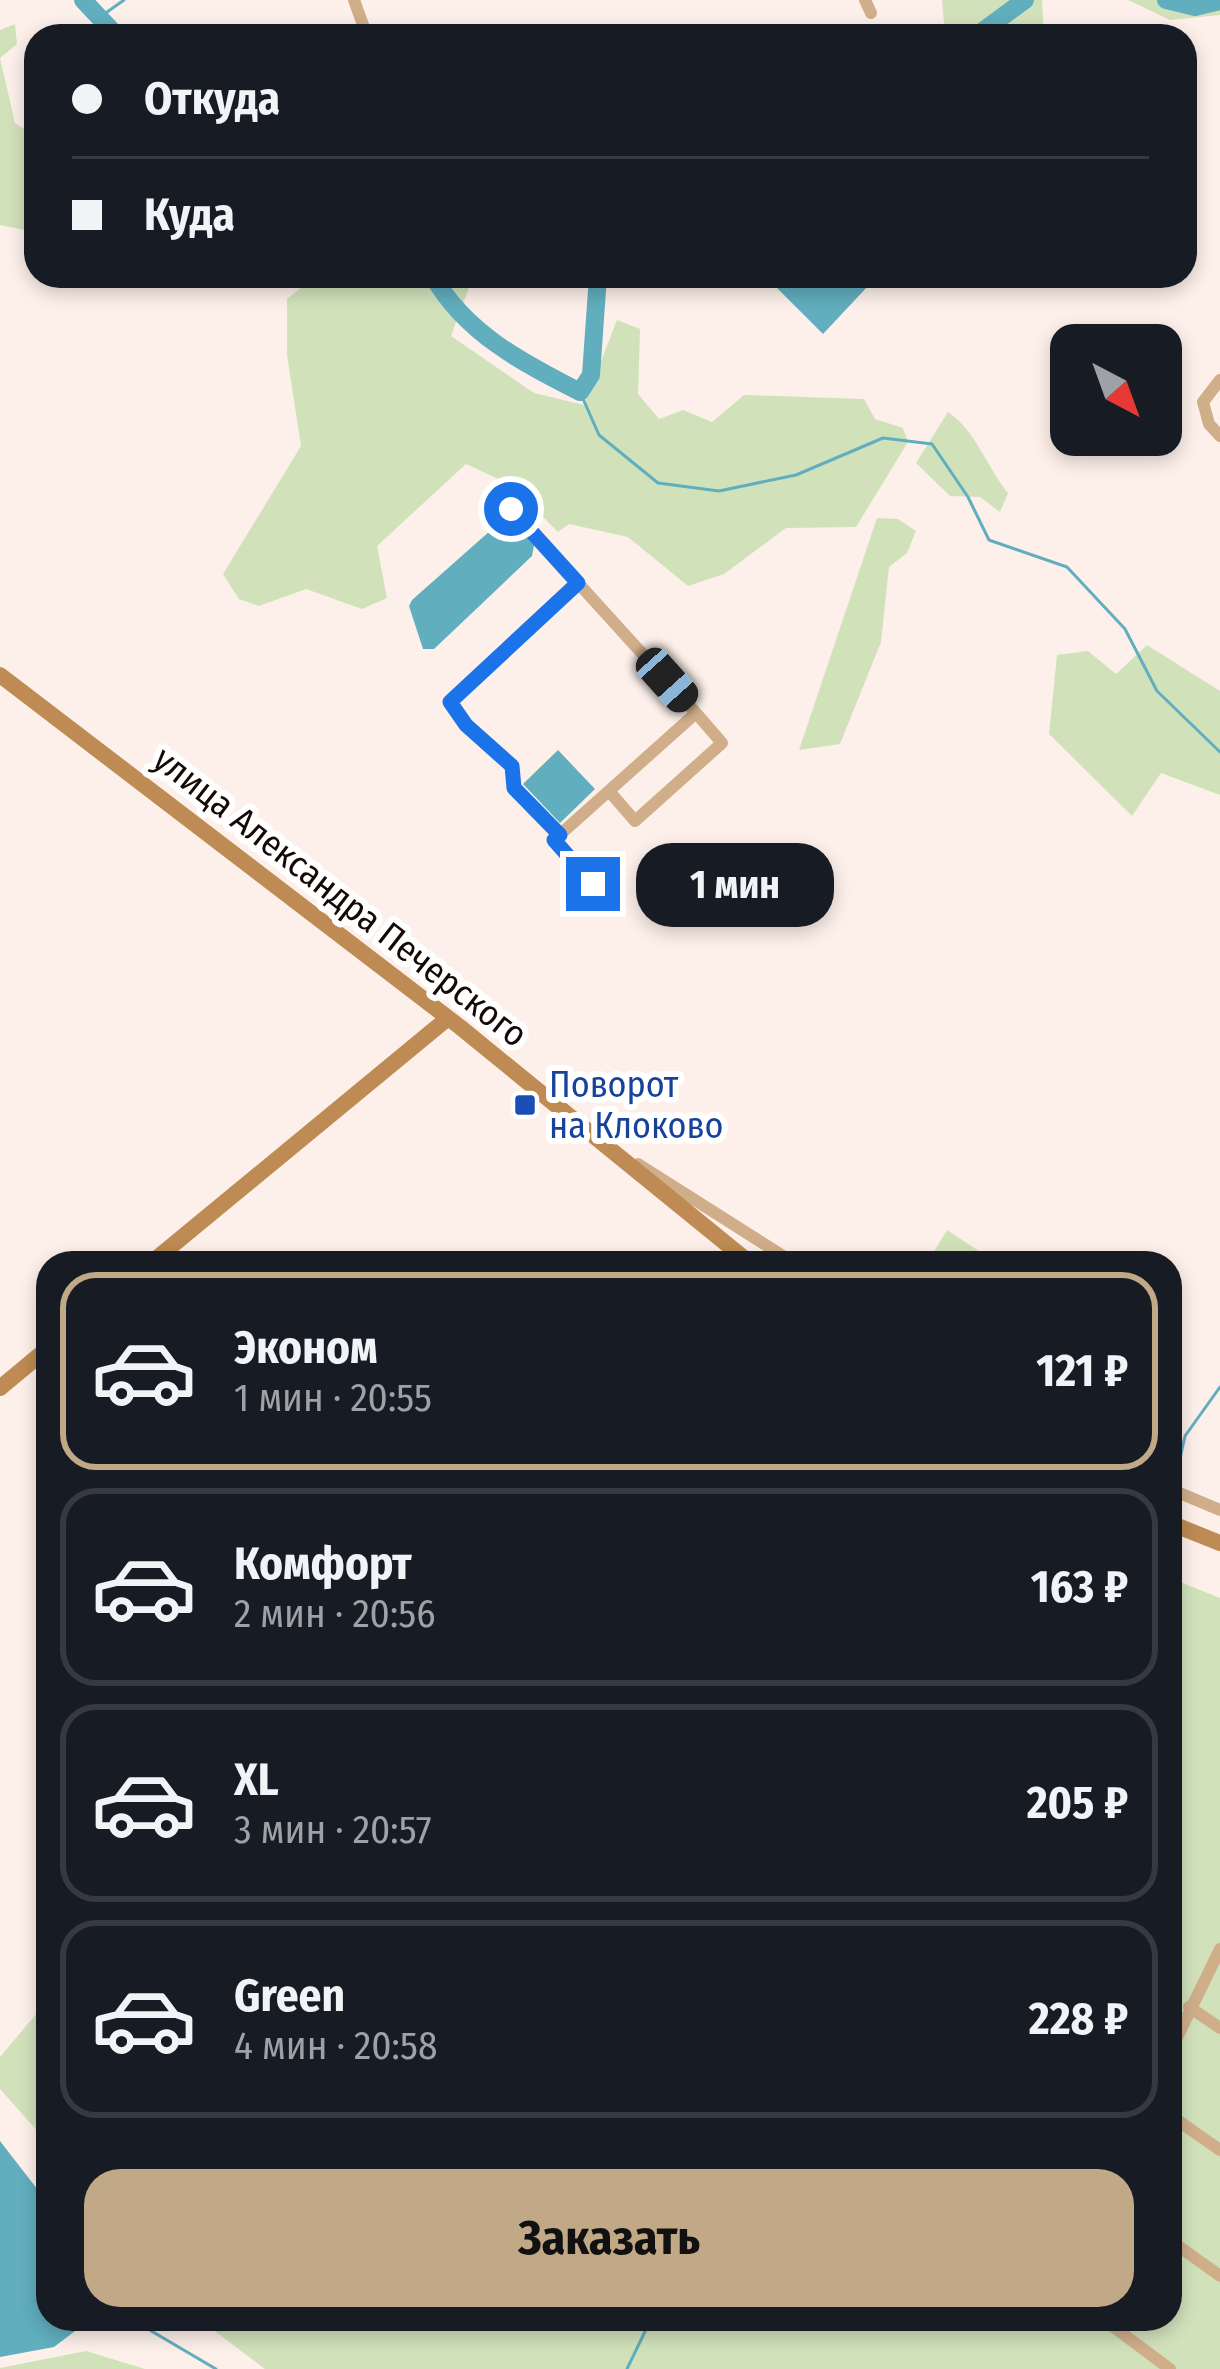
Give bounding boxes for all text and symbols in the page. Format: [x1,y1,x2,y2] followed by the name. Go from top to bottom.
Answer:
[144,72,280,126] text: Откуда
[144,188,235,242] text: Куда
[1050,324,1182,456] north arrow
[1050,324,1182,456] map controls
[484,482,538,536] route start
[630,641,704,719] car
[145,737,536,1056] street label: улица Александра Печерского
[635,842,833,926] callout: 1 мин
[566,857,620,911] route end
[690,862,780,908] text: 1 мин
[549,1063,723,1148] place label: Поворот на Клоково
[512,1092,538,1118] marker: Поворот на Клоково
[90,1317,198,1425] icon: car
[234,1321,378,1375] text: Эконом
[1036,1344,1128,1398] text: 121 ₽
[234,1375,432,1421] text: 1 мин · 20:55
[90,1533,198,1641] icon: car
[234,1537,412,1591] text: Комфорт
[1031,1560,1128,1614] text: 163 ₽
[234,1591,436,1637] text: 2 мин · 20:56
[90,1749,198,1857] icon: car
[234,1753,279,1807] text: XL
[1027,1776,1128,1830] text: 205 ₽
[234,1807,432,1853] text: 3 мин · 20:57
[90,1965,198,2073] icon: car
[234,1969,345,2023] text: Green
[1029,1992,1128,2046] text: 228 ₽
[234,2023,437,2069] text: 4 мин · 20:58
[84,2169,1134,2307] button: Заказать

